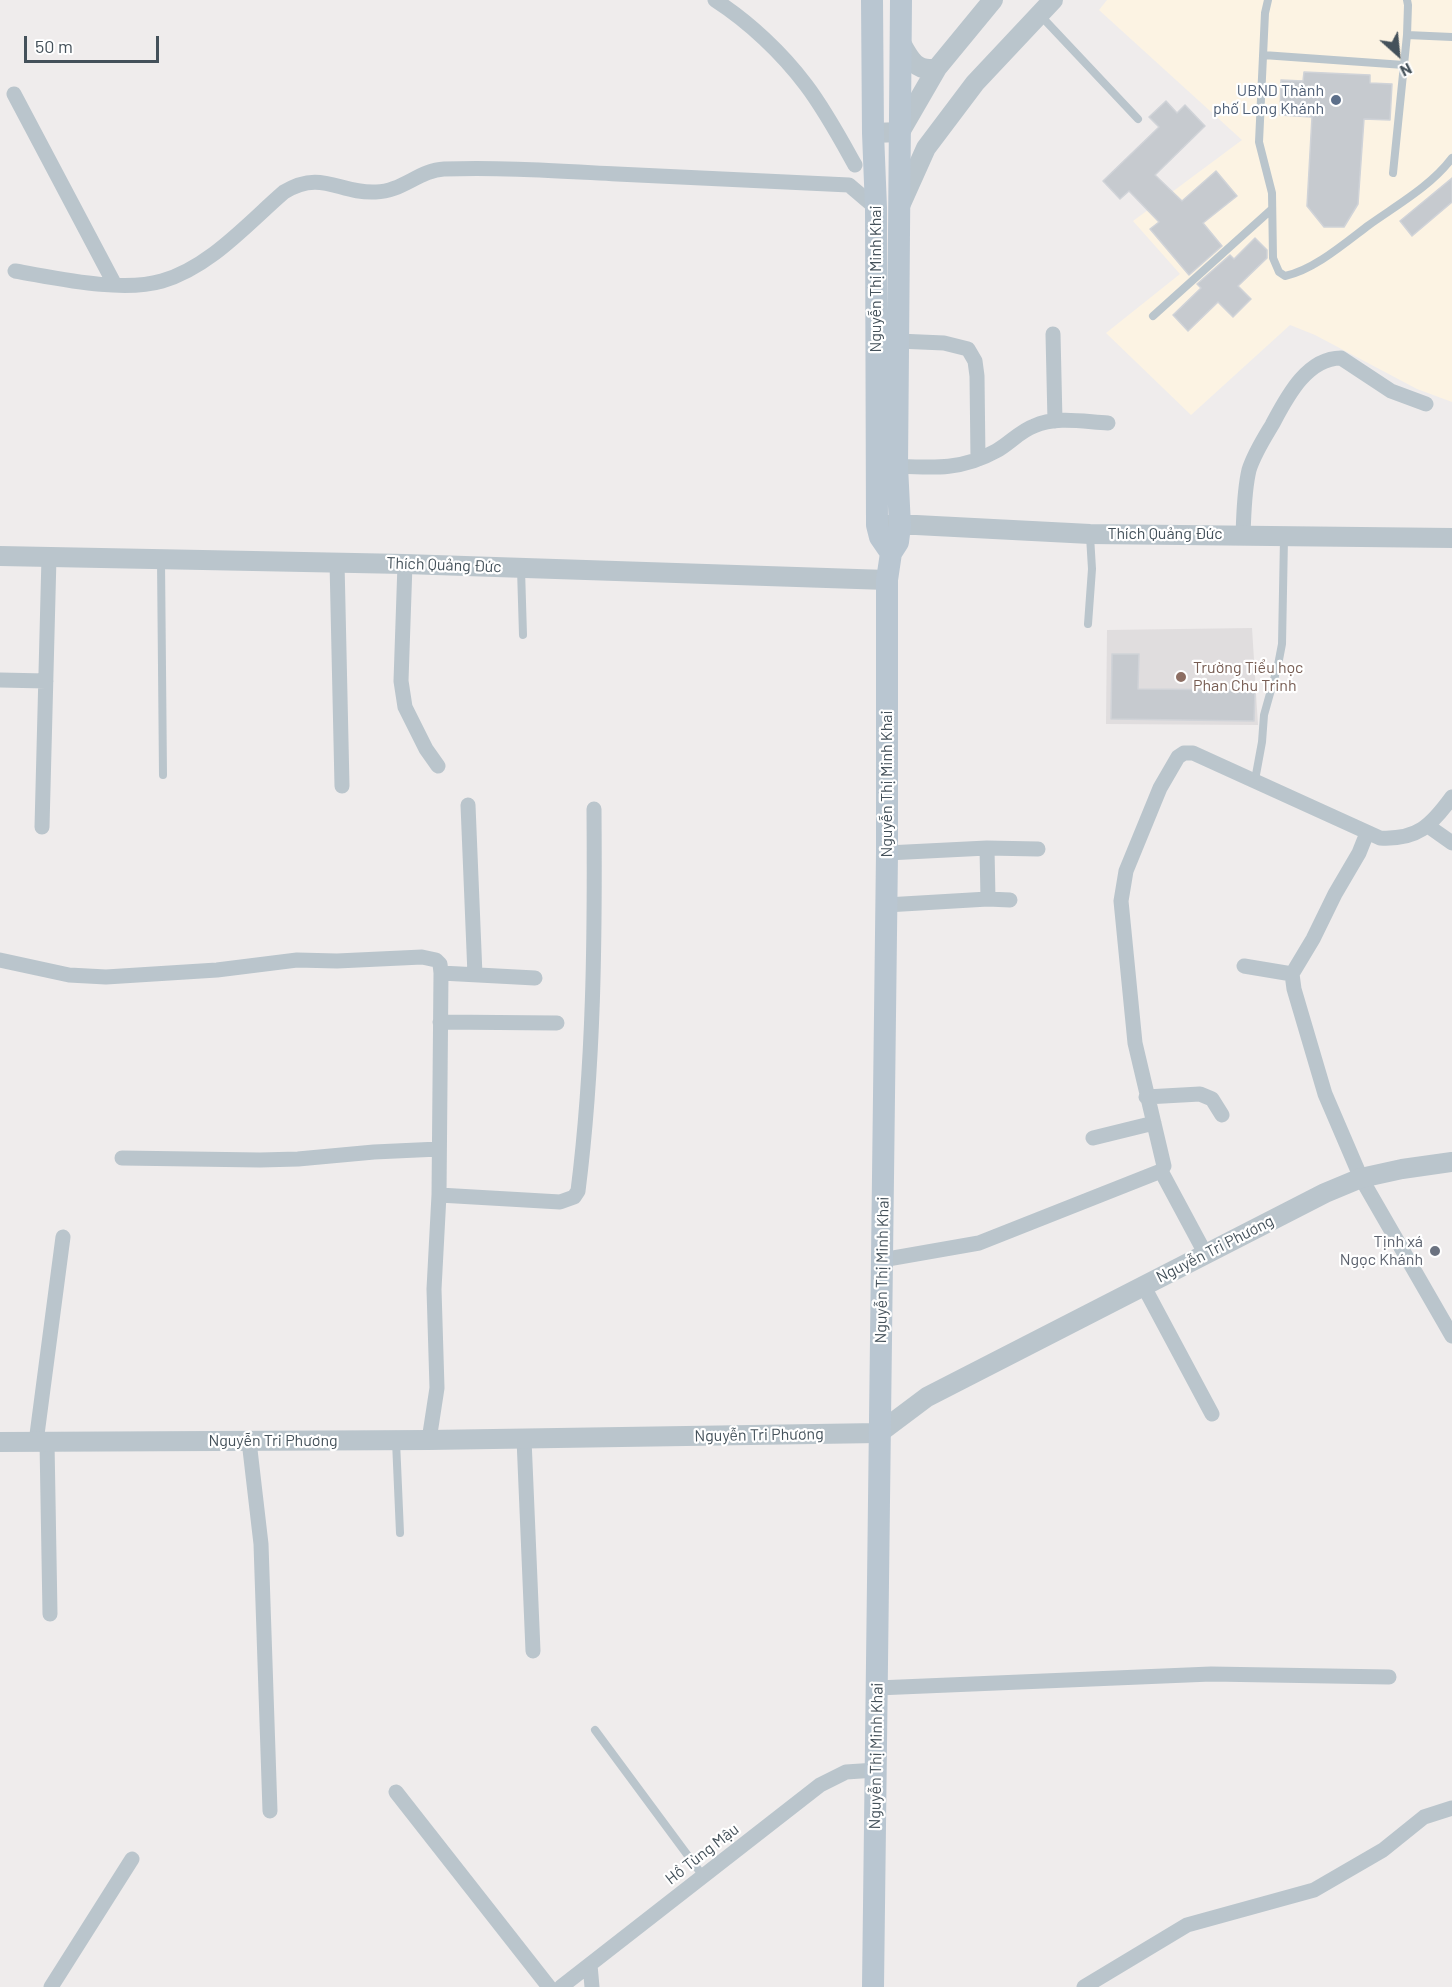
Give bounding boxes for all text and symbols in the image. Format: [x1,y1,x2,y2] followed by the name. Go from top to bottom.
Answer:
[27,24,162,62] scale bar
[1368,24,1428,84] north arrow
[35,35,73,57] text: 50 m
[1397,60,1415,81] text: N
[1213,81,1324,119] place label: UBND Thành phố Long Khánh
[1329,93,1343,107] marker: UBND Thành phố Long Khánh
[866,205,886,353] street label: Nguyễn Thị Minh Khai
[1107,524,1223,544] street label: Thích Quảng Đức
[386,553,502,577] street label: Thích Quảng Đức
[1193,658,1303,696] place label: Trường Tiểu học Phan Chu Trinh
[1174,670,1188,684] marker: Trường Tiểu học Phan Chu Trinh
[877,710,897,858] street label: Nguyễn Thị Minh Khai
[871,1196,893,1344] street label: Nguyễn Thị Minh Khai
[1153,1211,1277,1287] street label: Nguyễn Tri Phương
[1340,1232,1423,1270] place label: Tịnh xá Ngọc Khánh
[1428,1244,1442,1258] marker: Tịnh xá Ngọc Khánh
[694,1424,824,1446] street label: Nguyễn Tri Phương
[208,1431,338,1451] street label: Nguyễn Tri Phương
[865,1682,887,1830] street label: Nguyễn Thị Minh Khai
[661,1819,743,1889] street label: Hồ Tùng Mậu

